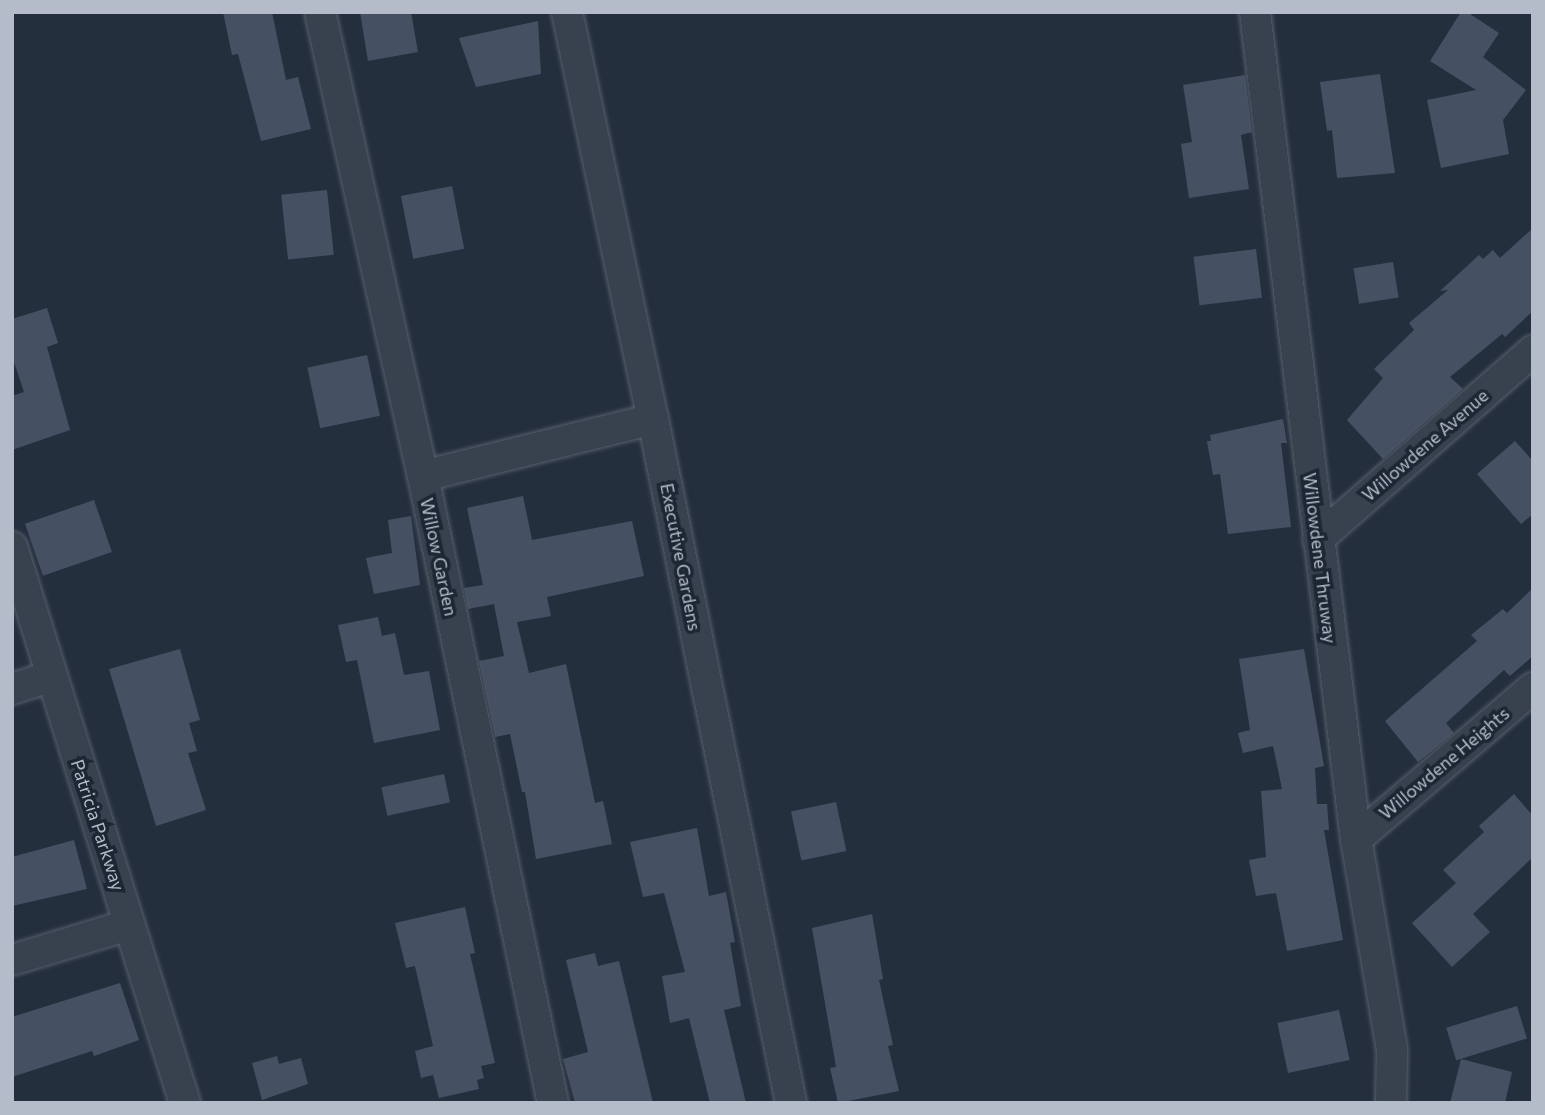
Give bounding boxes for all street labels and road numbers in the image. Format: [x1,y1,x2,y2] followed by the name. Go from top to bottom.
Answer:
[1358,384,1492,506] street label: Willowdene Avenue
[1299,471,1341,645] street label: Willowdene Thruway
[656,481,706,633] street label: Executive Gardens
[416,496,462,618] street label: Willow Garden
[1375,702,1513,824] street label: Willowdene Heights
[67,757,129,893] street label: Patricia Parkway

